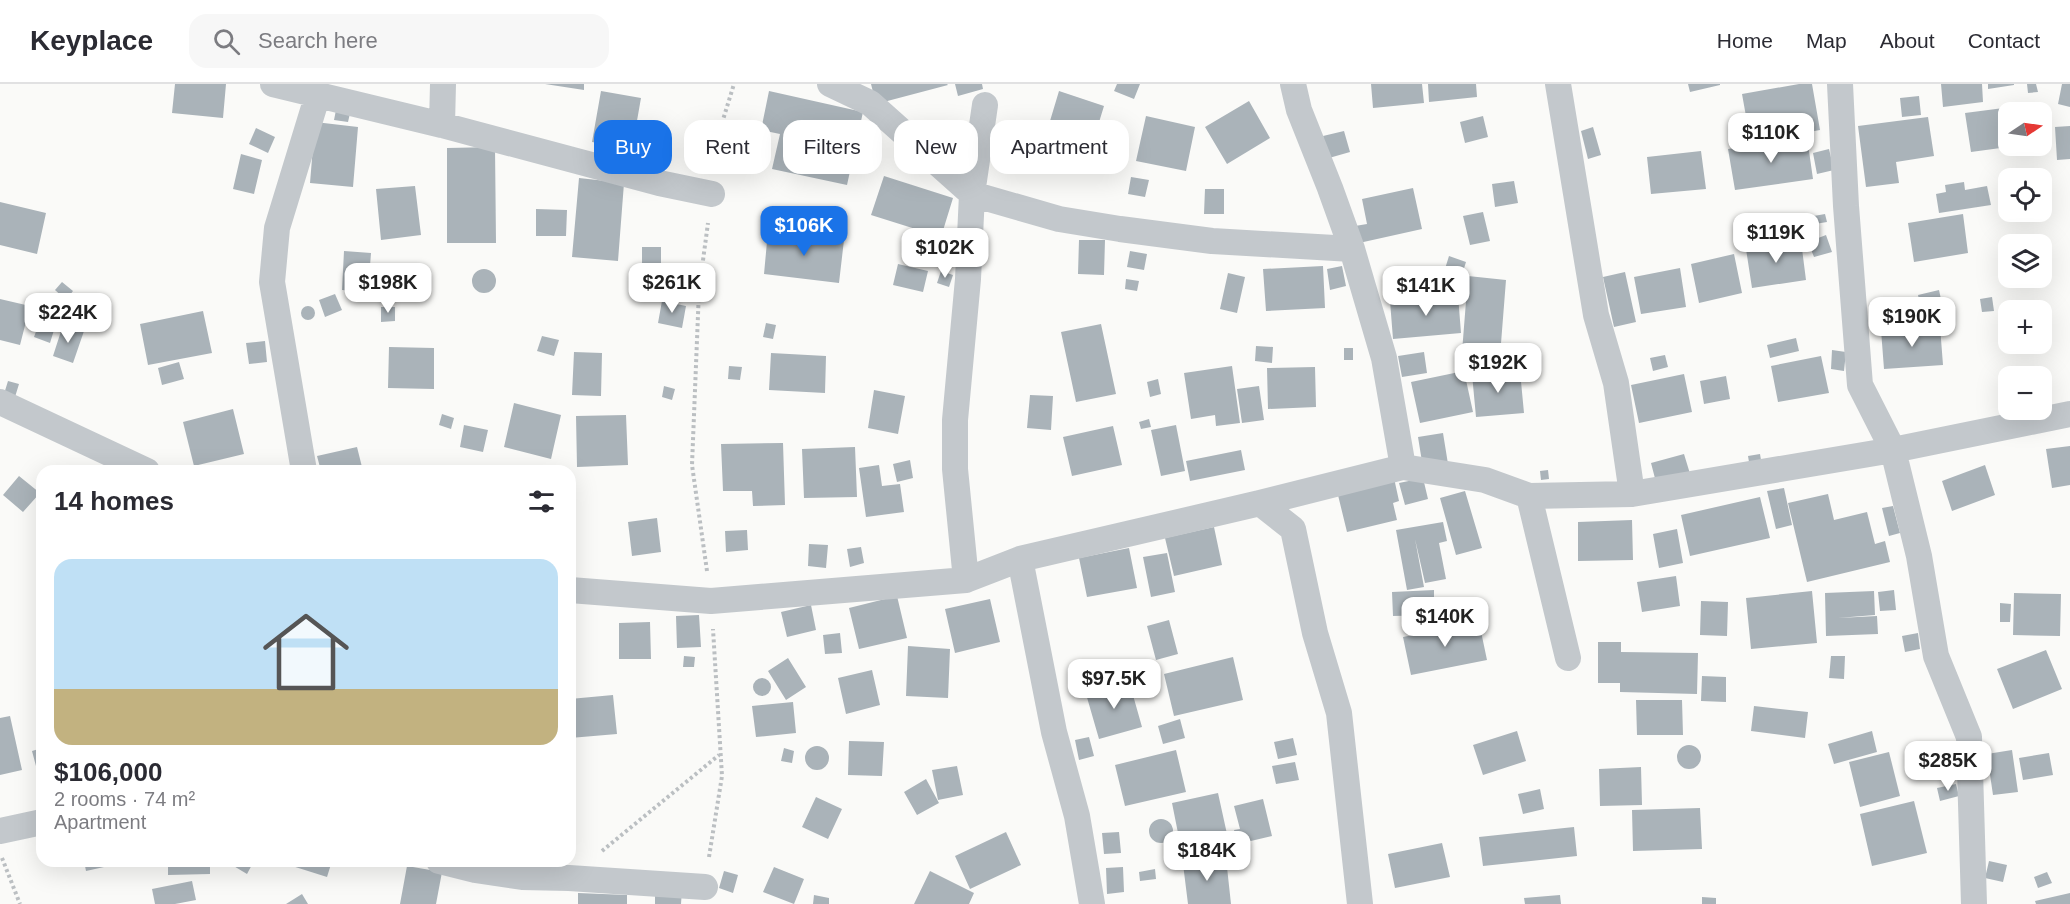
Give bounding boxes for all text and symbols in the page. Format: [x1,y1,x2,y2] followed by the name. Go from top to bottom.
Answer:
[189,14,609,68] search box
[30,25,153,56] text: Keyplace
[210,25,243,58] icon: search
[258,28,378,53] text: Search here
[1717,29,1773,52] text: Home
[1806,29,1847,52] text: Map
[1880,29,1935,52] text: About
[1968,29,2040,52] text: Contact
[1998,102,2052,156] north arrow
[1998,102,2052,420] map controls
[1729,113,1813,164] pin: $110K
[594,120,672,174] chip: Buy
[684,120,771,174] chip: Rent
[783,120,882,174] chip: Filters
[894,120,978,174] chip: New
[990,120,1129,174] chip: Apartment
[1742,121,1800,143] text: $110K
[1998,168,2052,222] button: locate
[762,206,846,257] pin: $106K
[1734,213,1818,264] pin: $119K
[775,214,833,236] text: $106K
[1747,221,1805,243] text: $119K
[903,228,987,279] pin: $102K
[1998,234,2052,288] button: layers
[916,236,974,258] text: $102K
[346,263,430,314] pin: $198K
[630,263,714,314] pin: $261K
[1384,266,1468,317] pin: $141K
[359,271,417,293] text: $198K
[643,271,701,293] text: $261K
[1397,274,1455,296] text: $141K
[26,293,110,344] pin: $224K
[1870,297,1954,348] pin: $190K
[1998,300,2052,354] button: +
[39,301,97,323] text: $224K
[1883,305,1941,327] text: $190K
[1456,343,1540,394] pin: $192K
[1469,351,1527,373] text: $192K
[1998,366,2052,420] button: −
[525,485,558,518] icon: filters
[54,486,174,516] text: 14 homes
[1403,597,1487,648] pin: $140K
[252,598,360,706] icon: home
[1416,605,1474,627] text: $140K
[1065,659,1163,710] pin: $97.5K
[1082,667,1146,689] text: $97.5K
[1906,741,1990,792] pin: $285K
[1919,749,1977,771] text: $285K
[54,757,162,787] text: $106,000
[54,788,195,810] text: 2 rooms · 74 m²
[54,811,146,833] text: Apartment
[1165,831,1249,882] pin: $184K
[1178,839,1236,861] text: $184K

